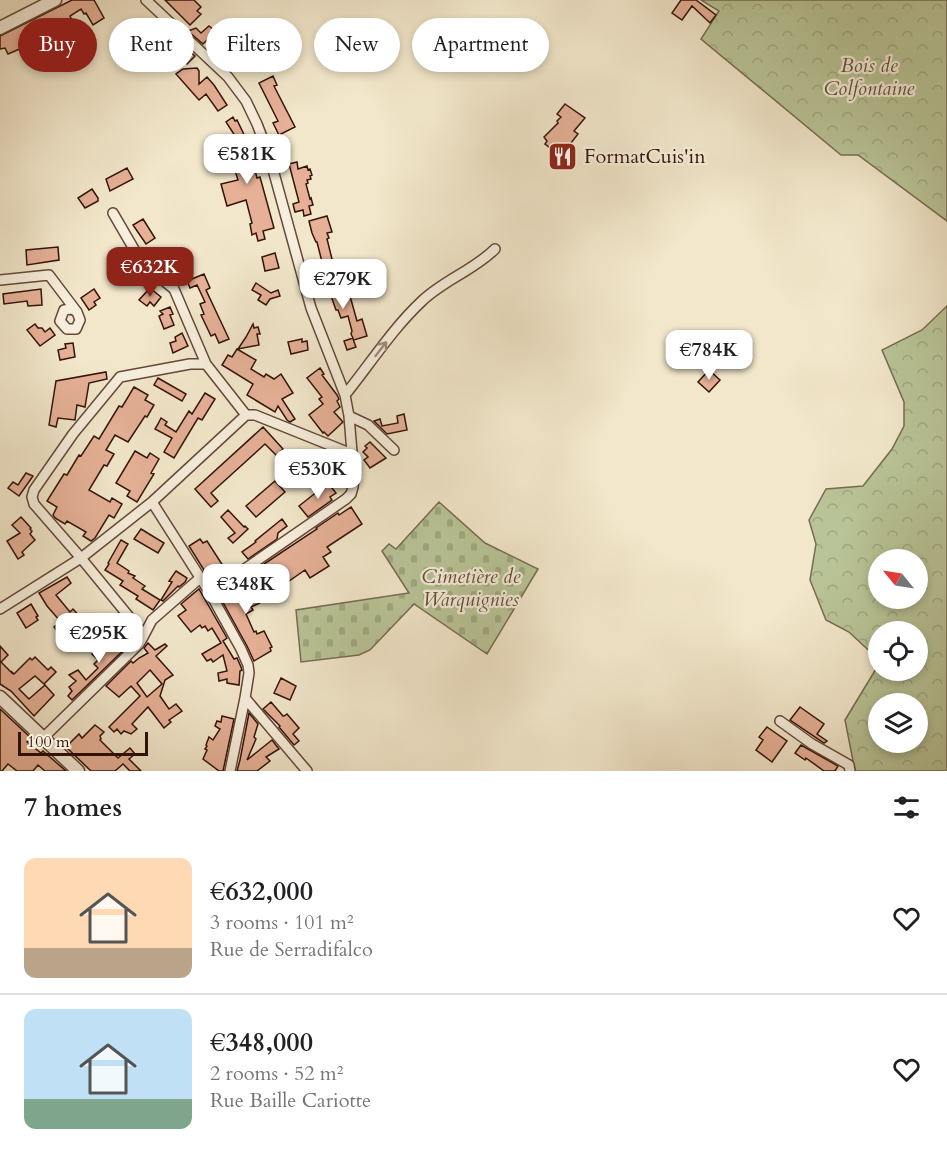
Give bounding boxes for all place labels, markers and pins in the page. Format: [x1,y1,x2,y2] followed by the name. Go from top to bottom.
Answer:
[205,134,289,185] pin: €581K
[547,140,579,172] restaurant icon: FormatCuis'in
[584,143,706,170] place label: FormatCuis'in
[108,247,192,298] pin: €632K
[301,259,385,310] pin: €279K
[667,330,751,381] pin: €784K
[276,449,360,500] pin: €530K
[204,564,288,615] pin: €348K
[57,613,141,664] pin: €295K

